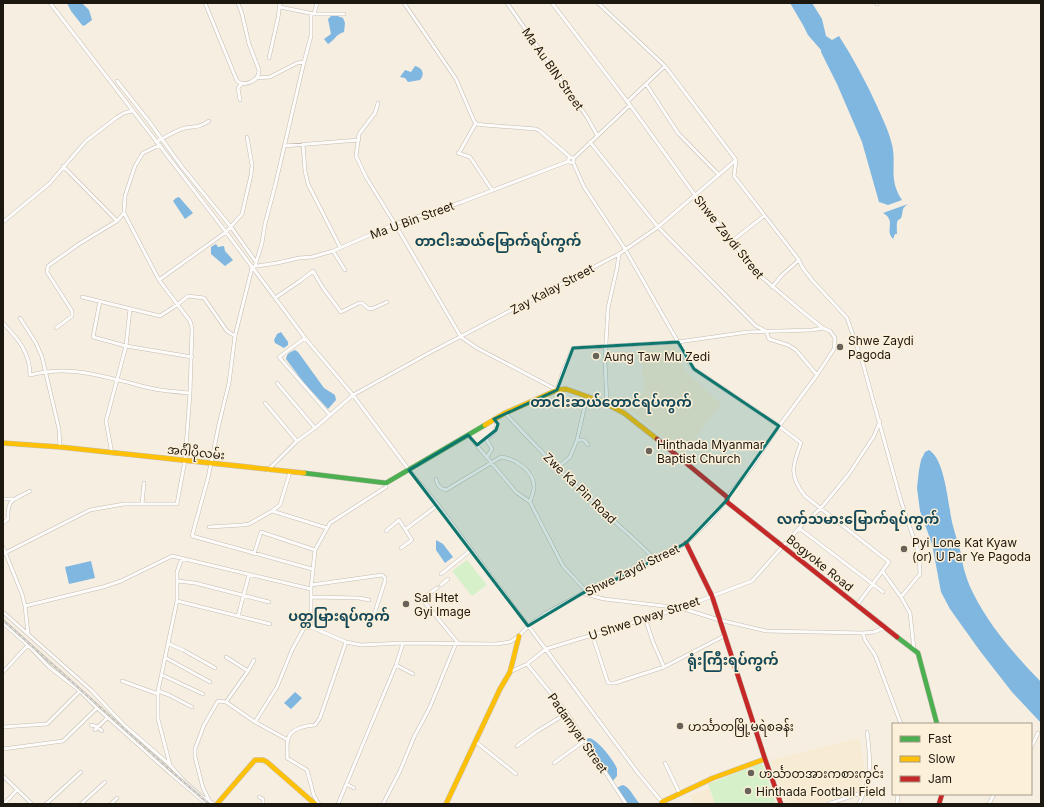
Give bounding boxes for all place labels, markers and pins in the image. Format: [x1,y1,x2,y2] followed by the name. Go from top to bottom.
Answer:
[848,333,914,362] place label: Shwe Zaydi Pagoda
[835,342,845,352] marker: Shwe Zaydi Pagoda
[604,349,710,364] place label: Aung Taw Mu Zedi
[591,351,601,361] marker: Aung Taw Mu Zedi
[657,437,765,466] place label: Hinthada Myanmar Baptist Church
[644,446,654,456] marker: Hinthada Myanmar Baptist Church
[912,535,1031,564] place label: Pyi Lone Kat Kyaw (or) U Par Ye Pagoda
[899,544,909,554] marker: Pyi Lone Kat Kyaw (or) U Par Ye Pagoda
[414,590,471,619] place label: Sal Htet Gyi Image
[401,599,411,609] marker: Sal Htet Gyi Image
[688,718,794,737] place label: ဟင်္သာတမြို့မရဲစခန်း
[675,721,685,731] marker: ဟင်္သာတမြို့မရဲစခန်း
[759,765,884,784] place label: ဟင်္သာတအားကစားကွင်း
[746,768,756,778] marker: ဟင်္သာတအားကစားကွင်း
[756,784,886,799] place label: Hinthada Football Field
[743,786,753,796] marker: Hinthada Football Field

